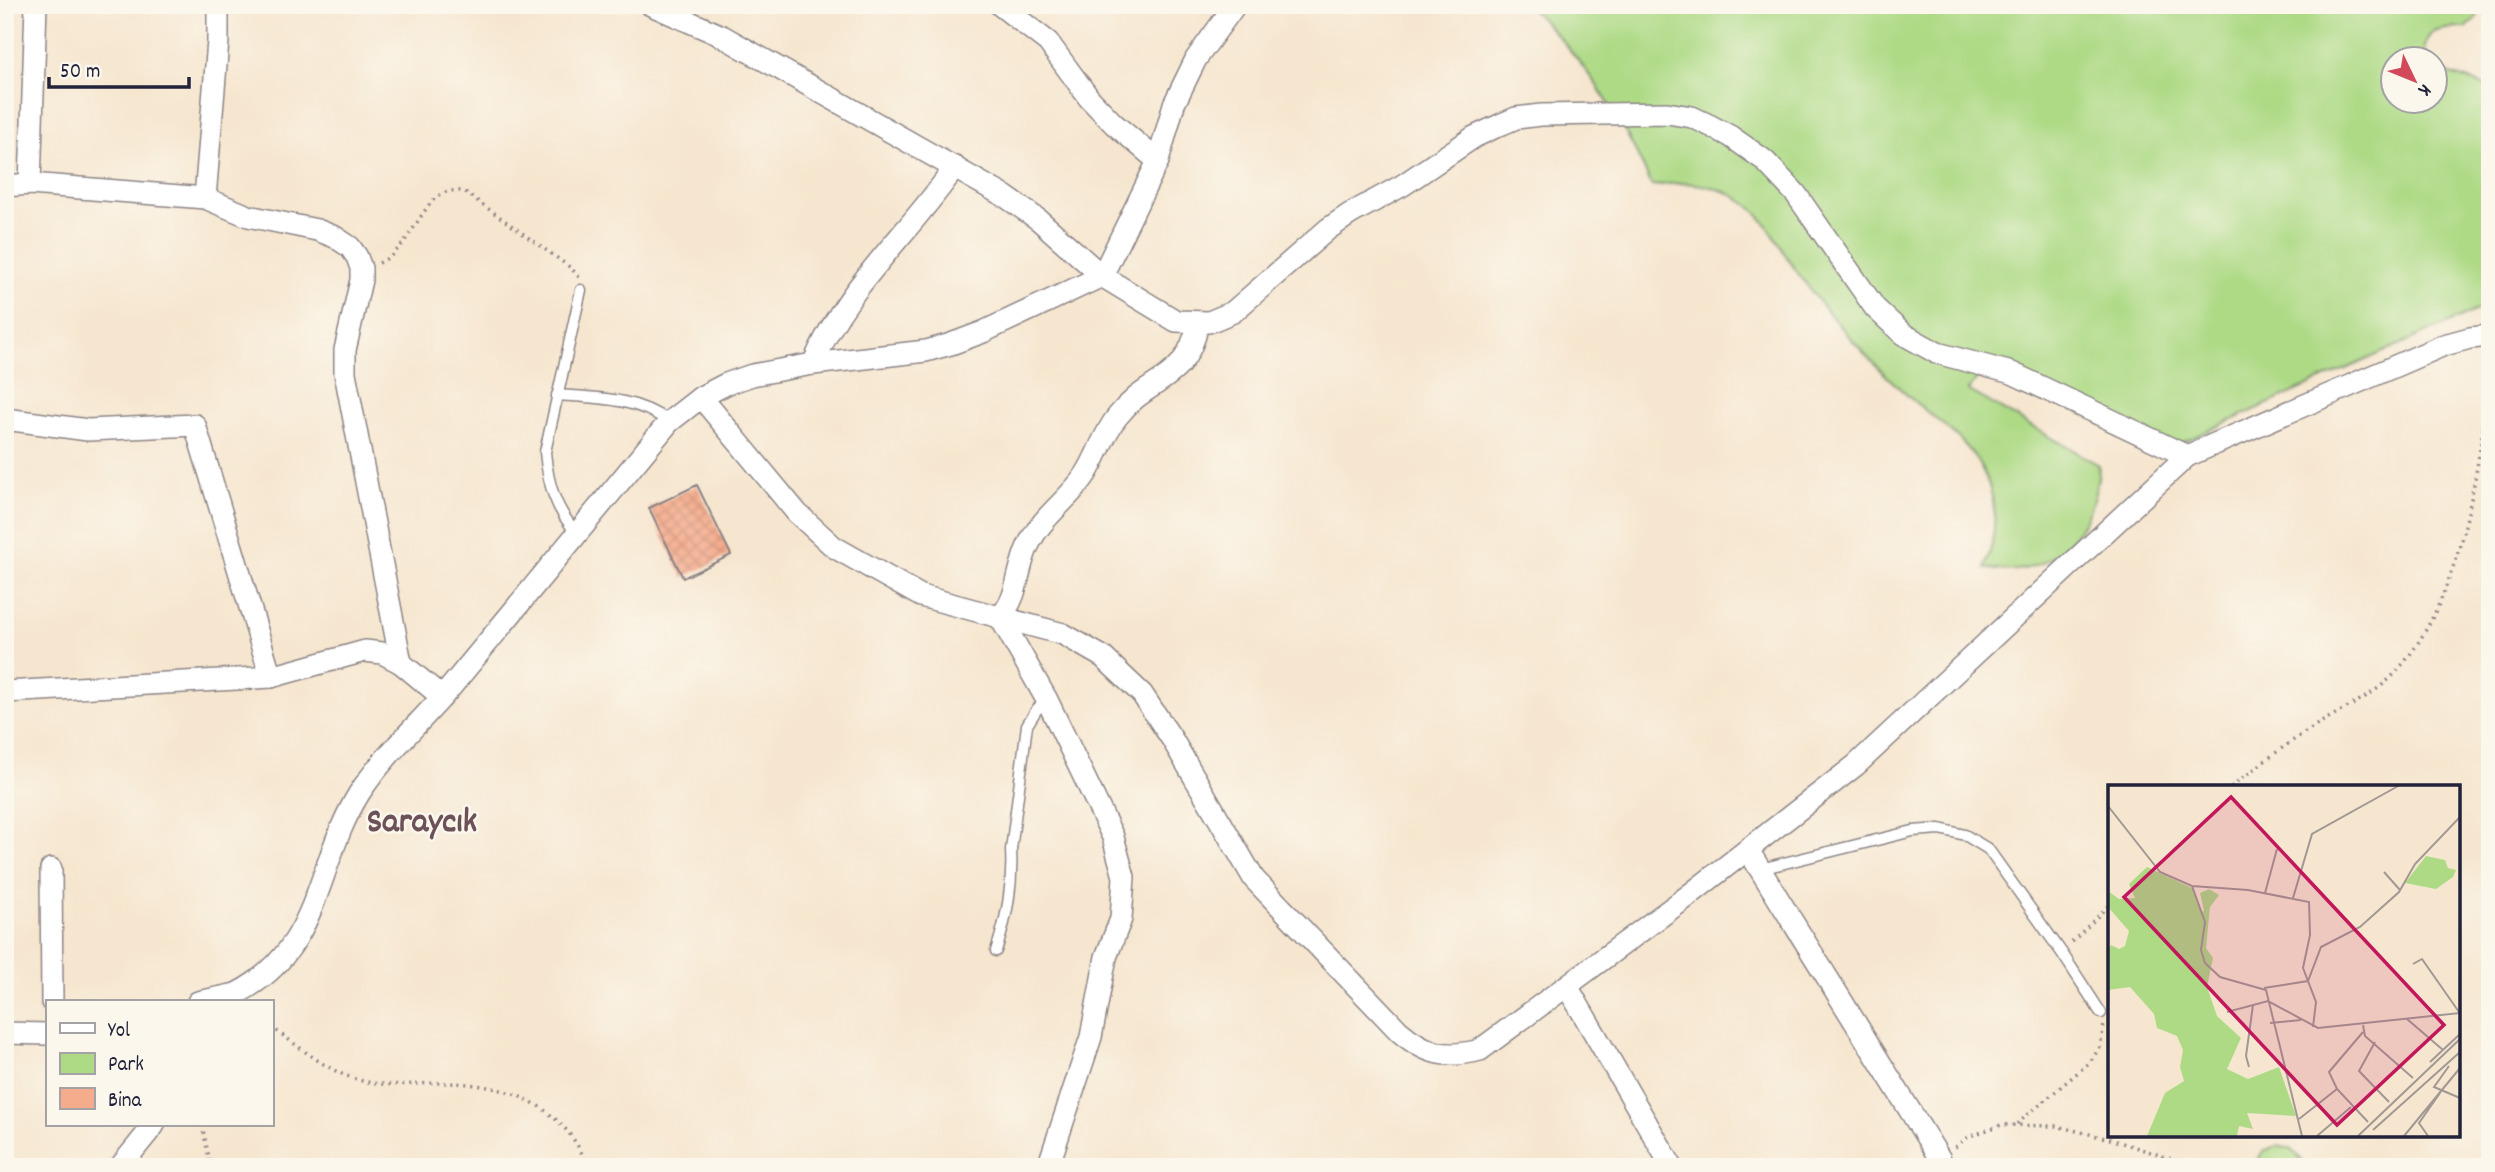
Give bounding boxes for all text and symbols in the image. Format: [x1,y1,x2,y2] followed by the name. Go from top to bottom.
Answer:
[49,46,189,90] scale bar
[2380,46,2450,116] north arrow
[60,58,100,88] text: 50 m
[2411,77,2437,102] text: K
[2108,785,2460,1137] inset map
[367,799,477,849] district label: Saraycık
[46,1000,273,1126] legend
[108,1017,130,1047] text: Yol
[108,1051,144,1081] text: Park
[108,1087,142,1117] text: Bina

